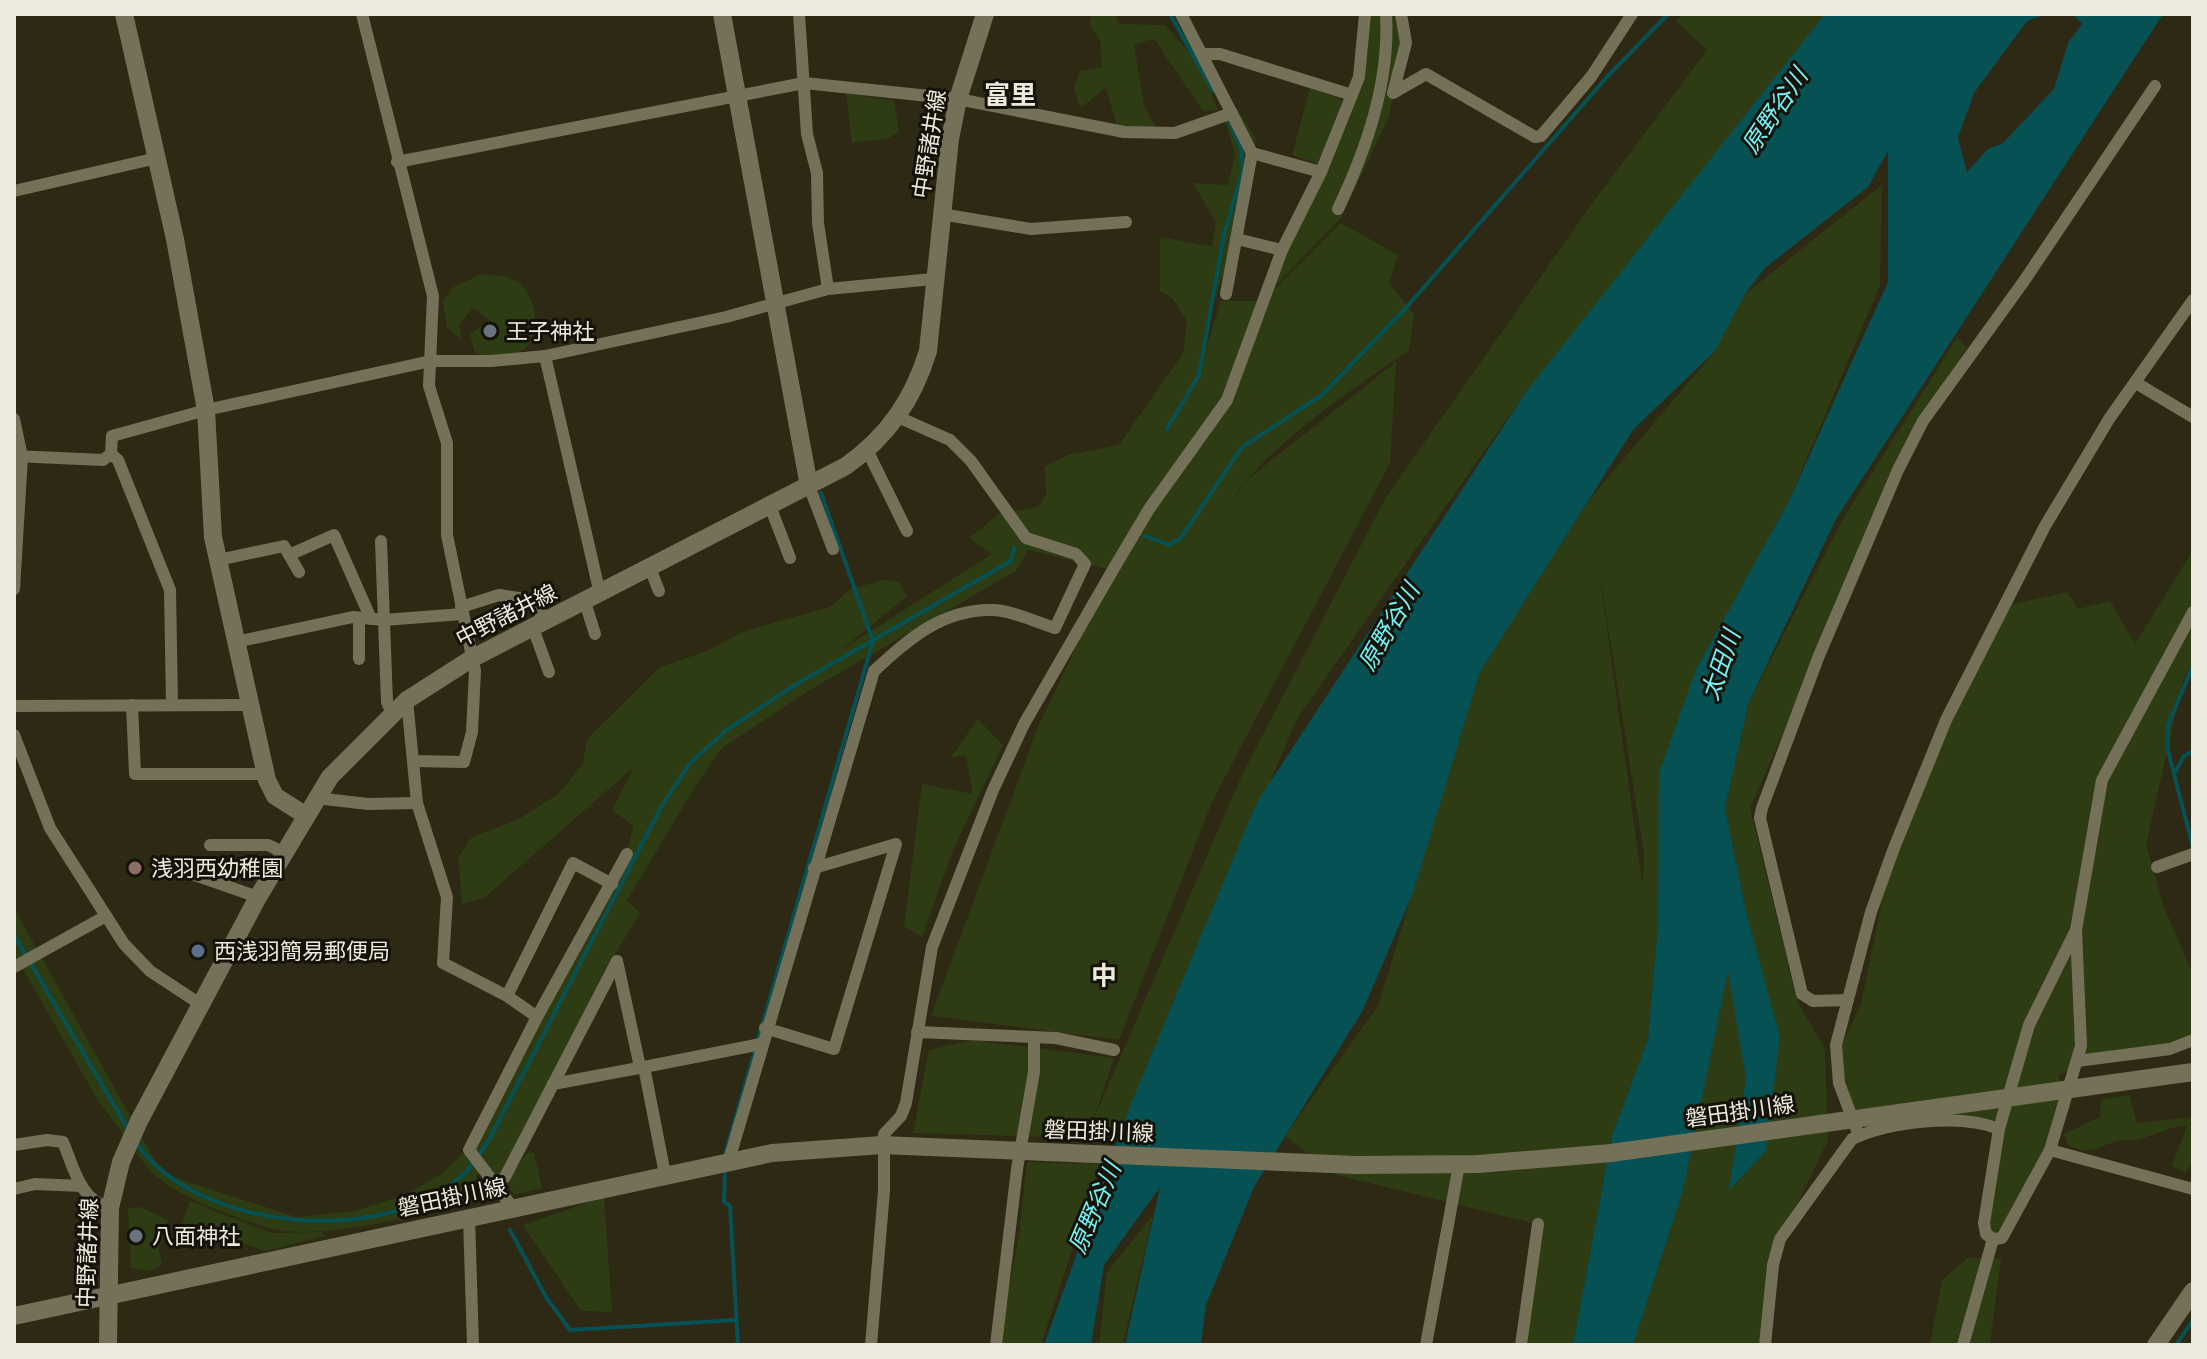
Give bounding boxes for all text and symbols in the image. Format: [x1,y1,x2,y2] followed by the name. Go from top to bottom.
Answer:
[1736,60,1815,159] water label: 原野谷川
[984,79,1036,111] district label: 富里
[908,88,951,201] street label: 中野諸井線
[506,318,594,345] place label: 王子神社
[481,322,499,340] marker: 王子神社
[1352,575,1427,676] water label: 原野谷川
[451,578,561,652] street label: 中野諸井線
[1695,623,1747,704] water label: 太田川
[151,855,283,882] place label: 浅羽西幼稚園
[126,859,144,877] marker: 浅羽西幼稚園
[214,938,390,965] place label: 西浅羽簡易郵便局
[189,942,207,960] marker: 西浅羽簡易郵便局
[1091,960,1117,992] district label: 中
[1684,1090,1796,1133] street label: 磐田掛川線
[1044,1116,1154,1147] street label: 磐田掛川線
[1062,1155,1128,1258] water label: 原野谷川
[395,1173,509,1222] street label: 磐田掛川線
[72,1198,103,1308] street label: 中野諸井線
[152,1223,240,1250] place label: 八面神社
[127,1227,145,1245] marker: 八面神社

